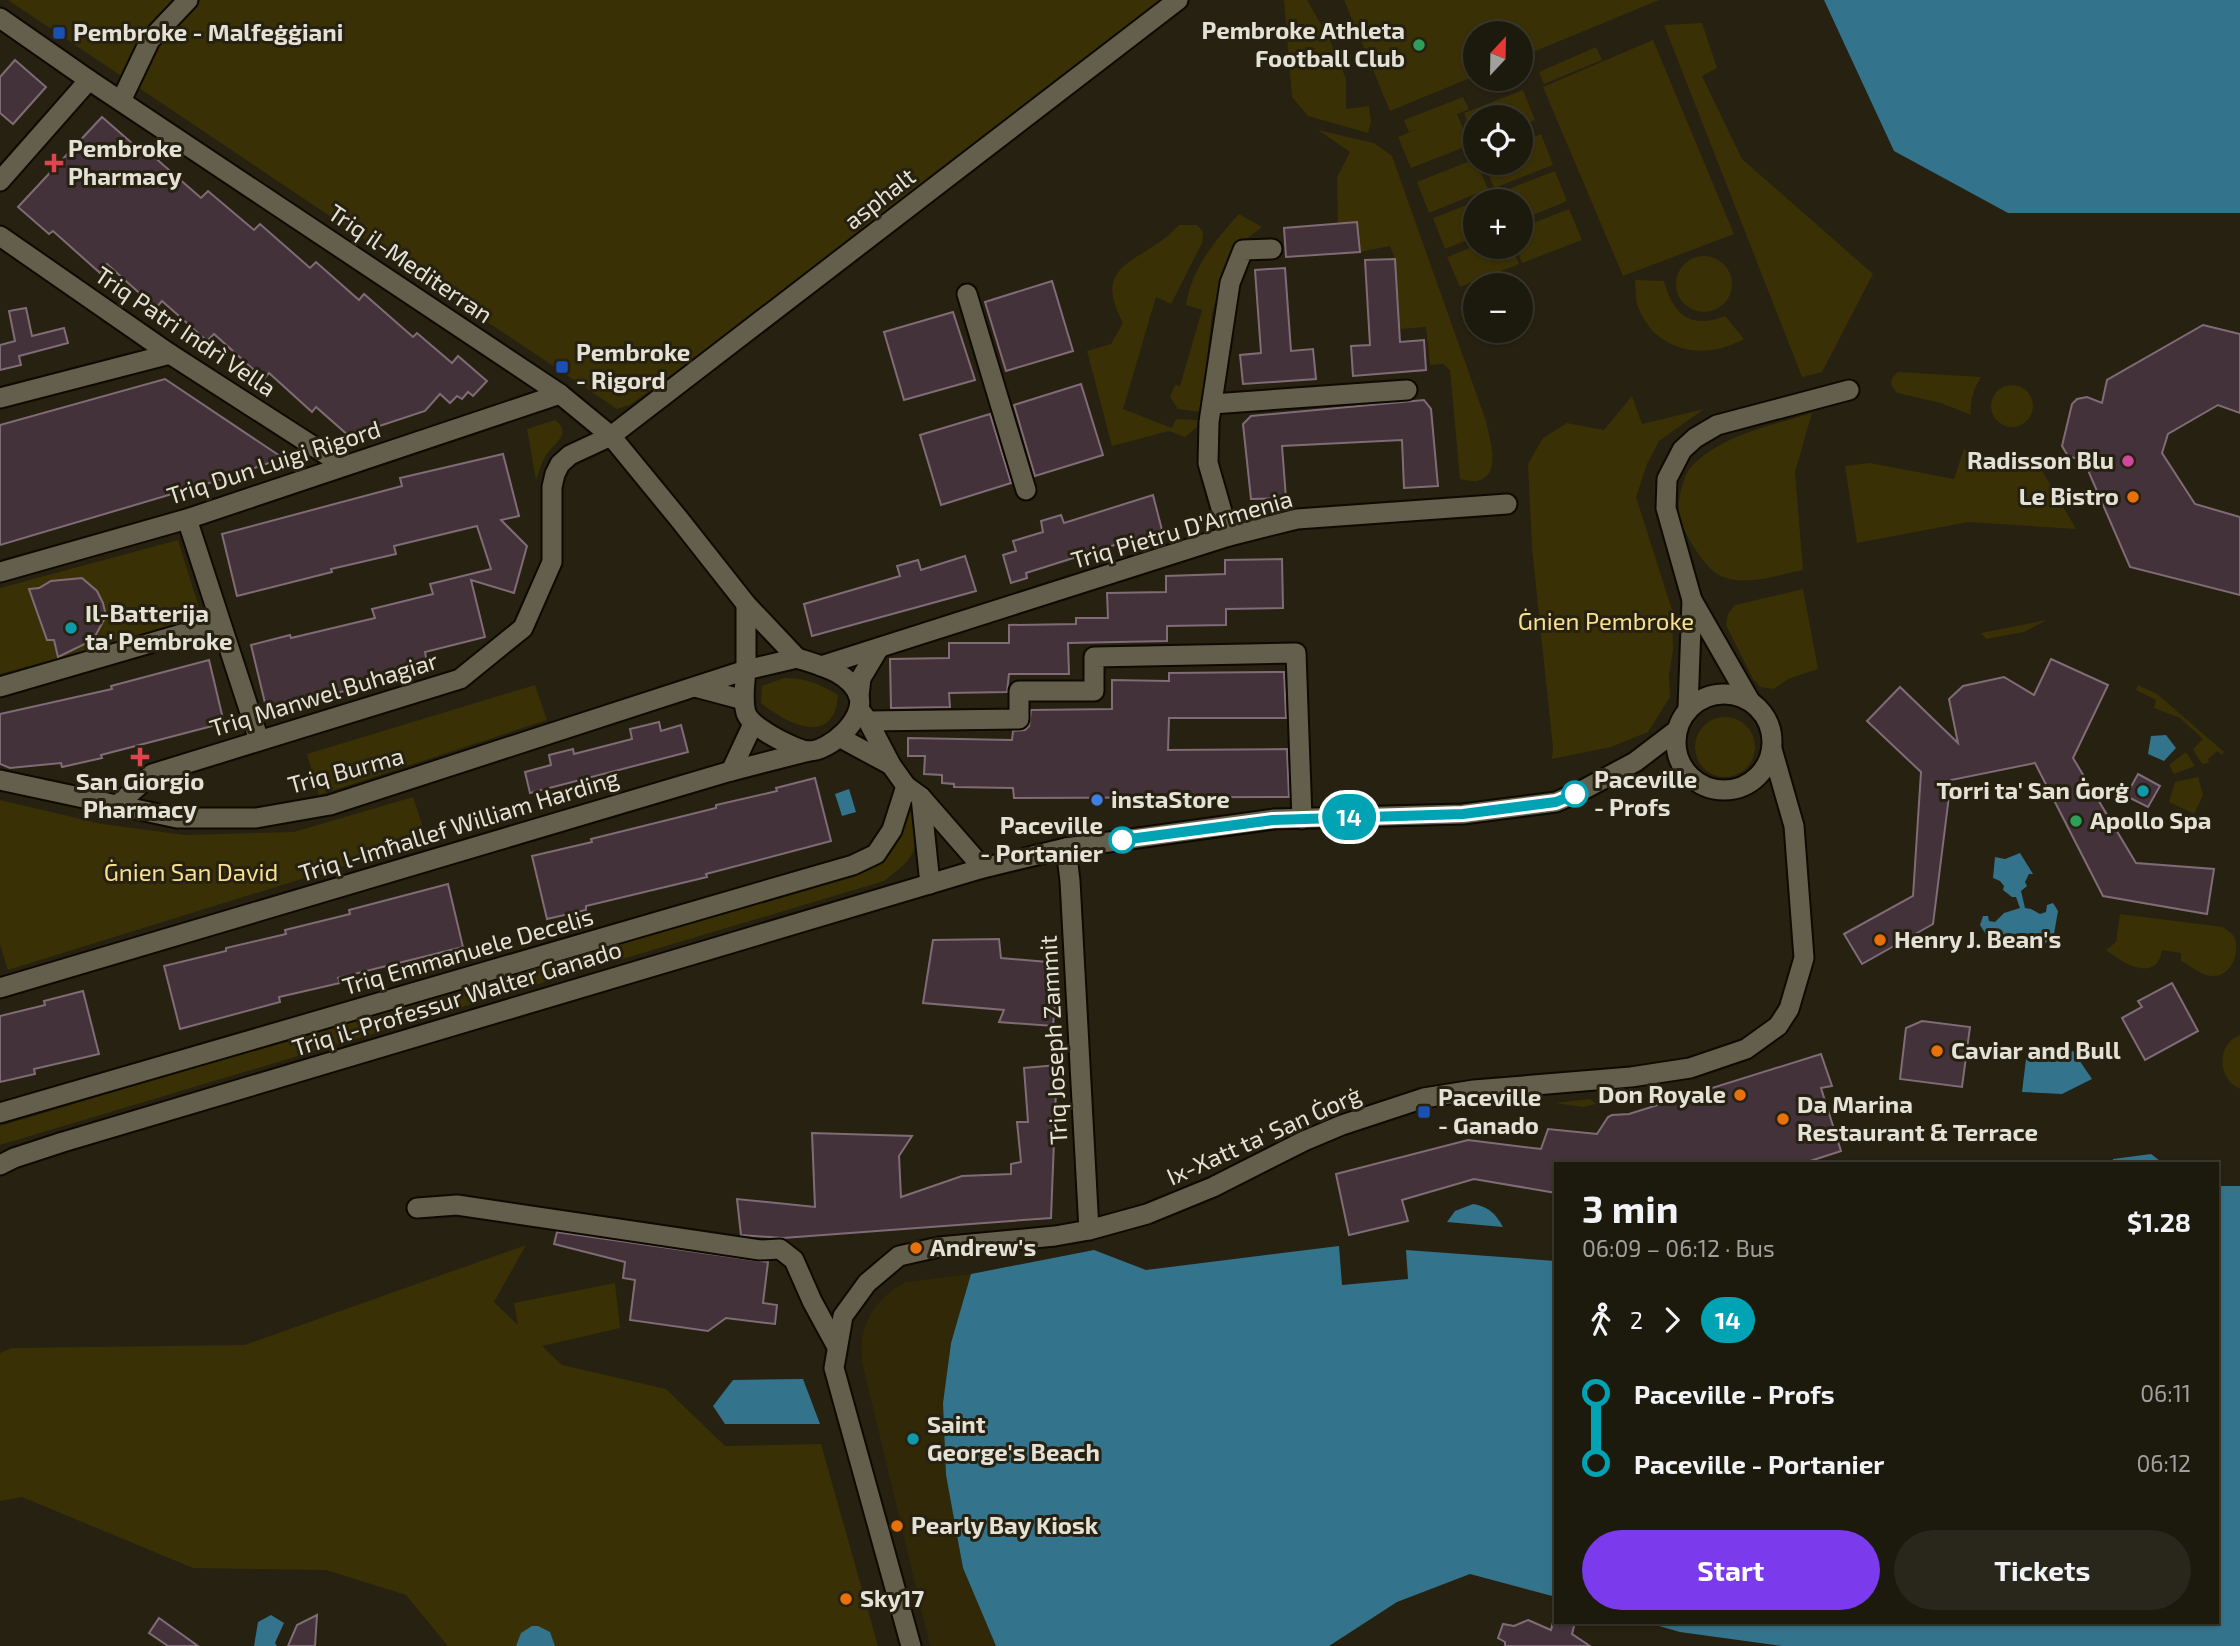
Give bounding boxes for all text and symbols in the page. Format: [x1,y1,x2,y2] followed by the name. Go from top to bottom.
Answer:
[1201,15,1405,72] place label: Pembroke Athleta Football Club
[73,17,343,46] place label: Pembroke - Malfeġġiani
[1463,21,1533,91] north arrow
[1463,21,1533,343] map controls
[51,25,67,41] marker: Pembroke - Malfeġġiani
[1411,37,1427,53] marker: Pembroke Athleta Football Club
[1463,105,1533,175] button: locate
[68,133,182,190] place label: Pembroke Pharmacy
[46,155,62,171] marker: Pembroke Pharmacy
[838,161,921,235] street label: asphalt
[1463,189,1533,259] button: +
[323,197,498,328] street label: Triq il-Mediterran
[90,259,282,402] street label: Triq Patri Indrì Vella
[1463,273,1533,343] button: −
[576,337,690,394] place label: Pembroke - Rigord
[554,359,570,375] marker: Pembroke - Rigord
[163,413,384,510] street label: Triq Dun Luigi Rigord
[1967,445,2114,474] place label: Radisson Blu
[2120,453,2136,469] marker: Radisson Blu
[2019,481,2119,510] place label: Le Bistro
[1068,483,1296,574] street label: Triq Pietru D'Armenia
[2125,489,2141,505] marker: Le Bistro
[85,598,233,655] place label: Il-Batterija ta' Pembroke
[1518,606,1694,635] park label: Ġnien Pembroke
[63,620,79,636] marker: Il-Batterija ta' Pembroke
[206,645,441,742] street label: Triq Manwel Buhagiar
[285,740,407,799] street label: Triq Burma
[132,749,148,765] marker: San Giorgio Pharmacy
[295,762,622,887] street label: Triq l-Imħallef William Harding
[1594,764,1697,821] place label: Paceville - Profs
[76,766,204,823] place label: San Giorgio Pharmacy
[1937,775,2129,804] place label: Torri ta' San Ġorġ
[1562,781,1588,807] marker: Paceville - Profs
[2135,783,2151,799] marker: Torri ta' San Ġorġ
[1111,784,1230,813] place label: instaStore
[1089,792,1105,808] marker: instaStore
[1318,794,1380,840] line badge: 14
[1336,802,1362,831] text: 14
[2090,805,2211,834] place label: Apollo Spa
[980,810,1104,867] place label: Paceville - Portanier
[2068,813,2084,829] marker: Apollo Spa
[1109,827,1135,853] marker: Paceville - Portanier
[104,857,278,886] park label: Ġnien San David
[339,901,596,1000] street label: Triq Emmanuele Decelis
[1894,924,2061,953] place label: Henry J. Bean's
[1872,932,1888,948] marker: Henry J. Bean's
[288,934,625,1062] street label: Triq il-Professur Walter Ganado
[1033,935,1072,1146] street label: Triq Joseph Zammit
[1951,1035,2121,1064] place label: Caviar and Bull
[1929,1043,1945,1059] marker: Caviar and Bull
[1162,1079,1365,1191] street label: Ix-Xatt ta' San Ġorġ
[1598,1079,1726,1108] place label: Don Royale
[1438,1082,1541,1139] place label: Paceville - Ganado
[1732,1087,1748,1103] marker: Don Royale
[1797,1089,2038,1146] place label: Da Marina Restaurant & Terrace
[1416,1104,1432,1120] marker: Paceville - Ganado
[1775,1111,1791,1127] marker: Da Marina Restaurant & Terrace
[1582,1185,1679,1231] text: 3 min
[2127,1206,2191,1237] text: $1.28
[930,1232,1036,1261] place label: Andrew's
[1582,1234,1775,1262] text: 06:09 – 06:12 · Bus
[908,1240,924,1256] marker: Andrew's
[1582,1301,1620,1339] icon: walk
[1653,1301,1691,1339] icon: forward
[1715,1305,1741,1334] text: 14
[1630,1306,1643,1334] text: 2
[1634,1378,1835,1409] text: Paceville - Profs
[2140,1379,2191,1407] text: 06:11
[927,1409,1100,1466] place label: Saint George's Beach
[905,1431,921,1447] marker: Saint George's Beach
[1634,1448,1884,1479] text: Paceville - Portanier
[2136,1449,2191,1477] text: 06:12
[911,1510,1099,1539] place label: Pearly Bay Kiosk
[889,1518,905,1534] marker: Pearly Bay Kiosk
[1582,1530,1880,1610] button: Start
[1894,1530,2191,1610] button: Tickets
[860,1583,924,1612] place label: Sky17
[838,1591,854,1607] marker: Sky17

